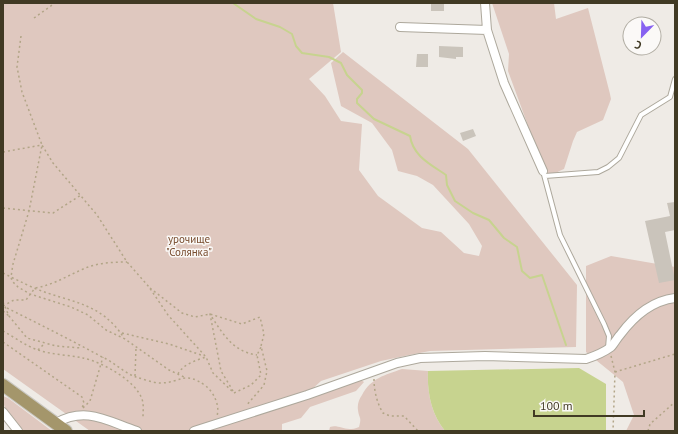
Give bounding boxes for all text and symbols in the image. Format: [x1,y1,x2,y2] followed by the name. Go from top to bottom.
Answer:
[622,16,662,56] north arrow
[633,38,644,53] text: С
[166,232,212,259] park label: урочище "Солянка"
[534,392,644,418] scale bar
[540,398,573,413] text: 100 m

